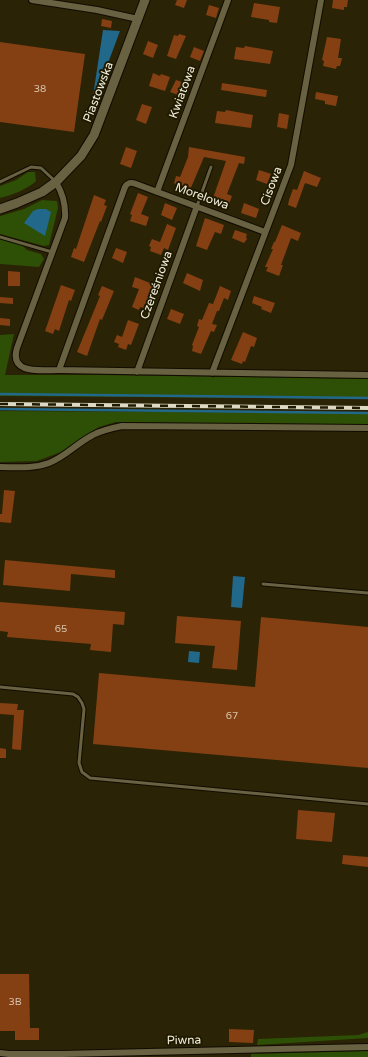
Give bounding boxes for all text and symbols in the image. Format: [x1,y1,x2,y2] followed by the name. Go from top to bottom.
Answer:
[80,60,116,124] street label: Piastowska
[166,64,198,120] street label: Kwiatowa
[34,83,46,95] house number: 38
[257,165,285,207] street label: Cisowa
[173,180,231,212] street label: Morelowa
[137,249,175,321] street label: Czereśniowa
[55,623,67,635] house number: 65
[226,710,238,722] house number: 67
[8,996,22,1008] house number: 3B
[167,1033,201,1047] street label: Piwna

